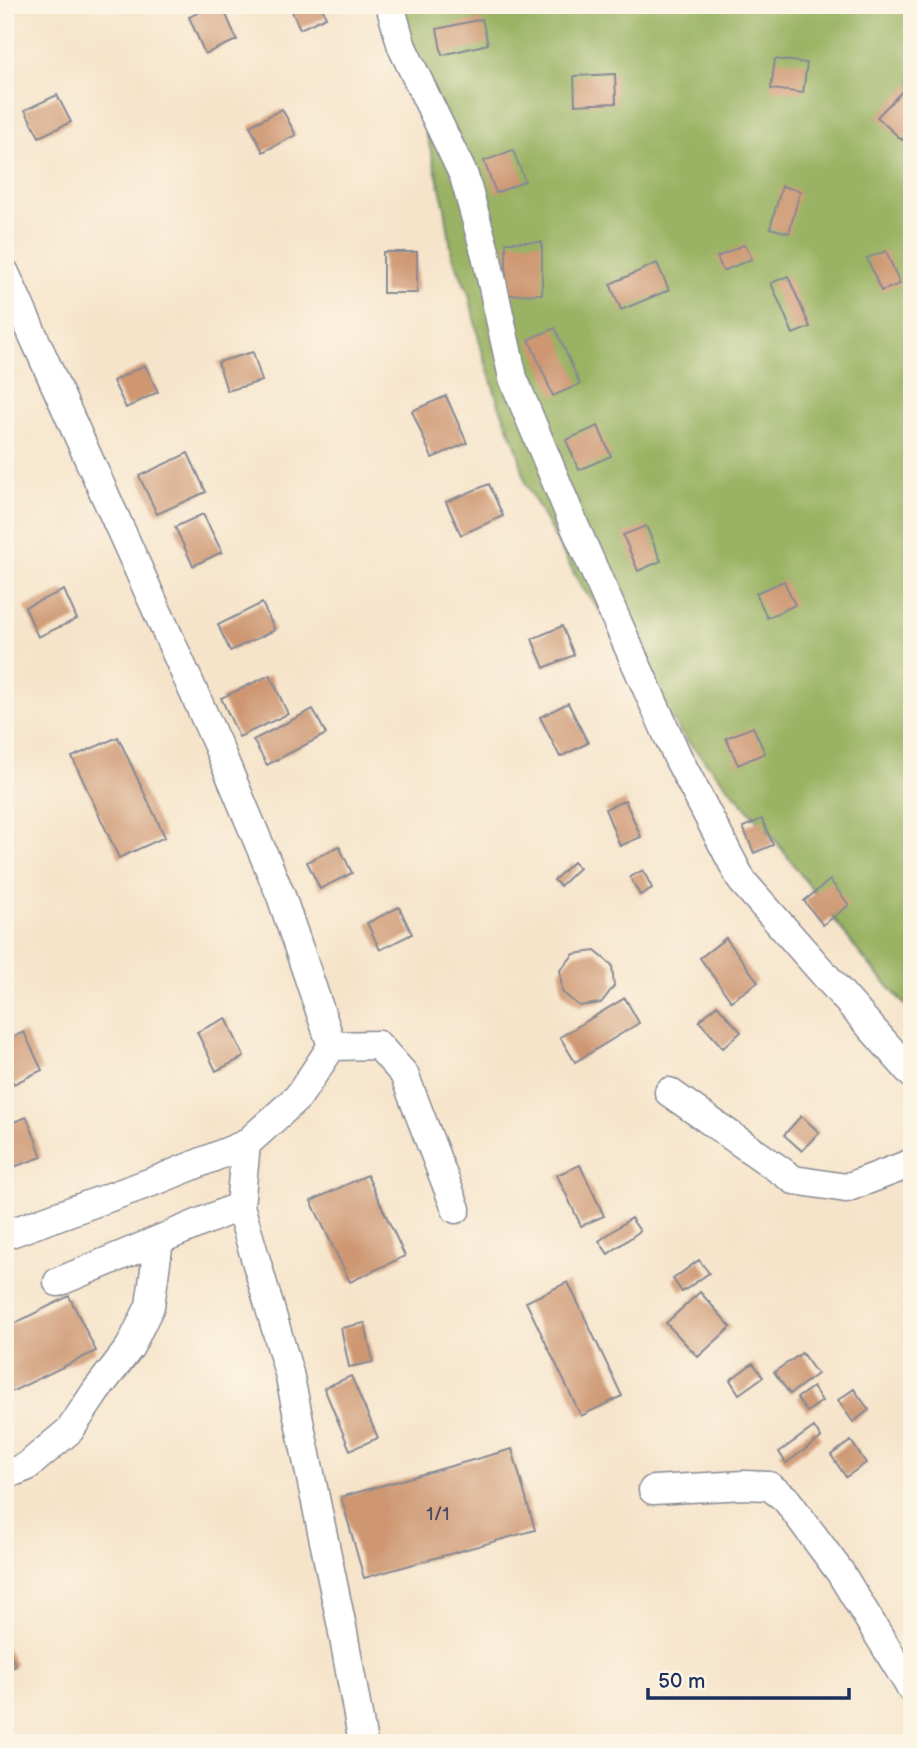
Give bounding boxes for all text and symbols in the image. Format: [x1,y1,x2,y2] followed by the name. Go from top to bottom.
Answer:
[426,1503,450,1526] house number: 1/1
[648,1657,849,1701] scale bar
[658,1669,705,1694] text: 50 m

